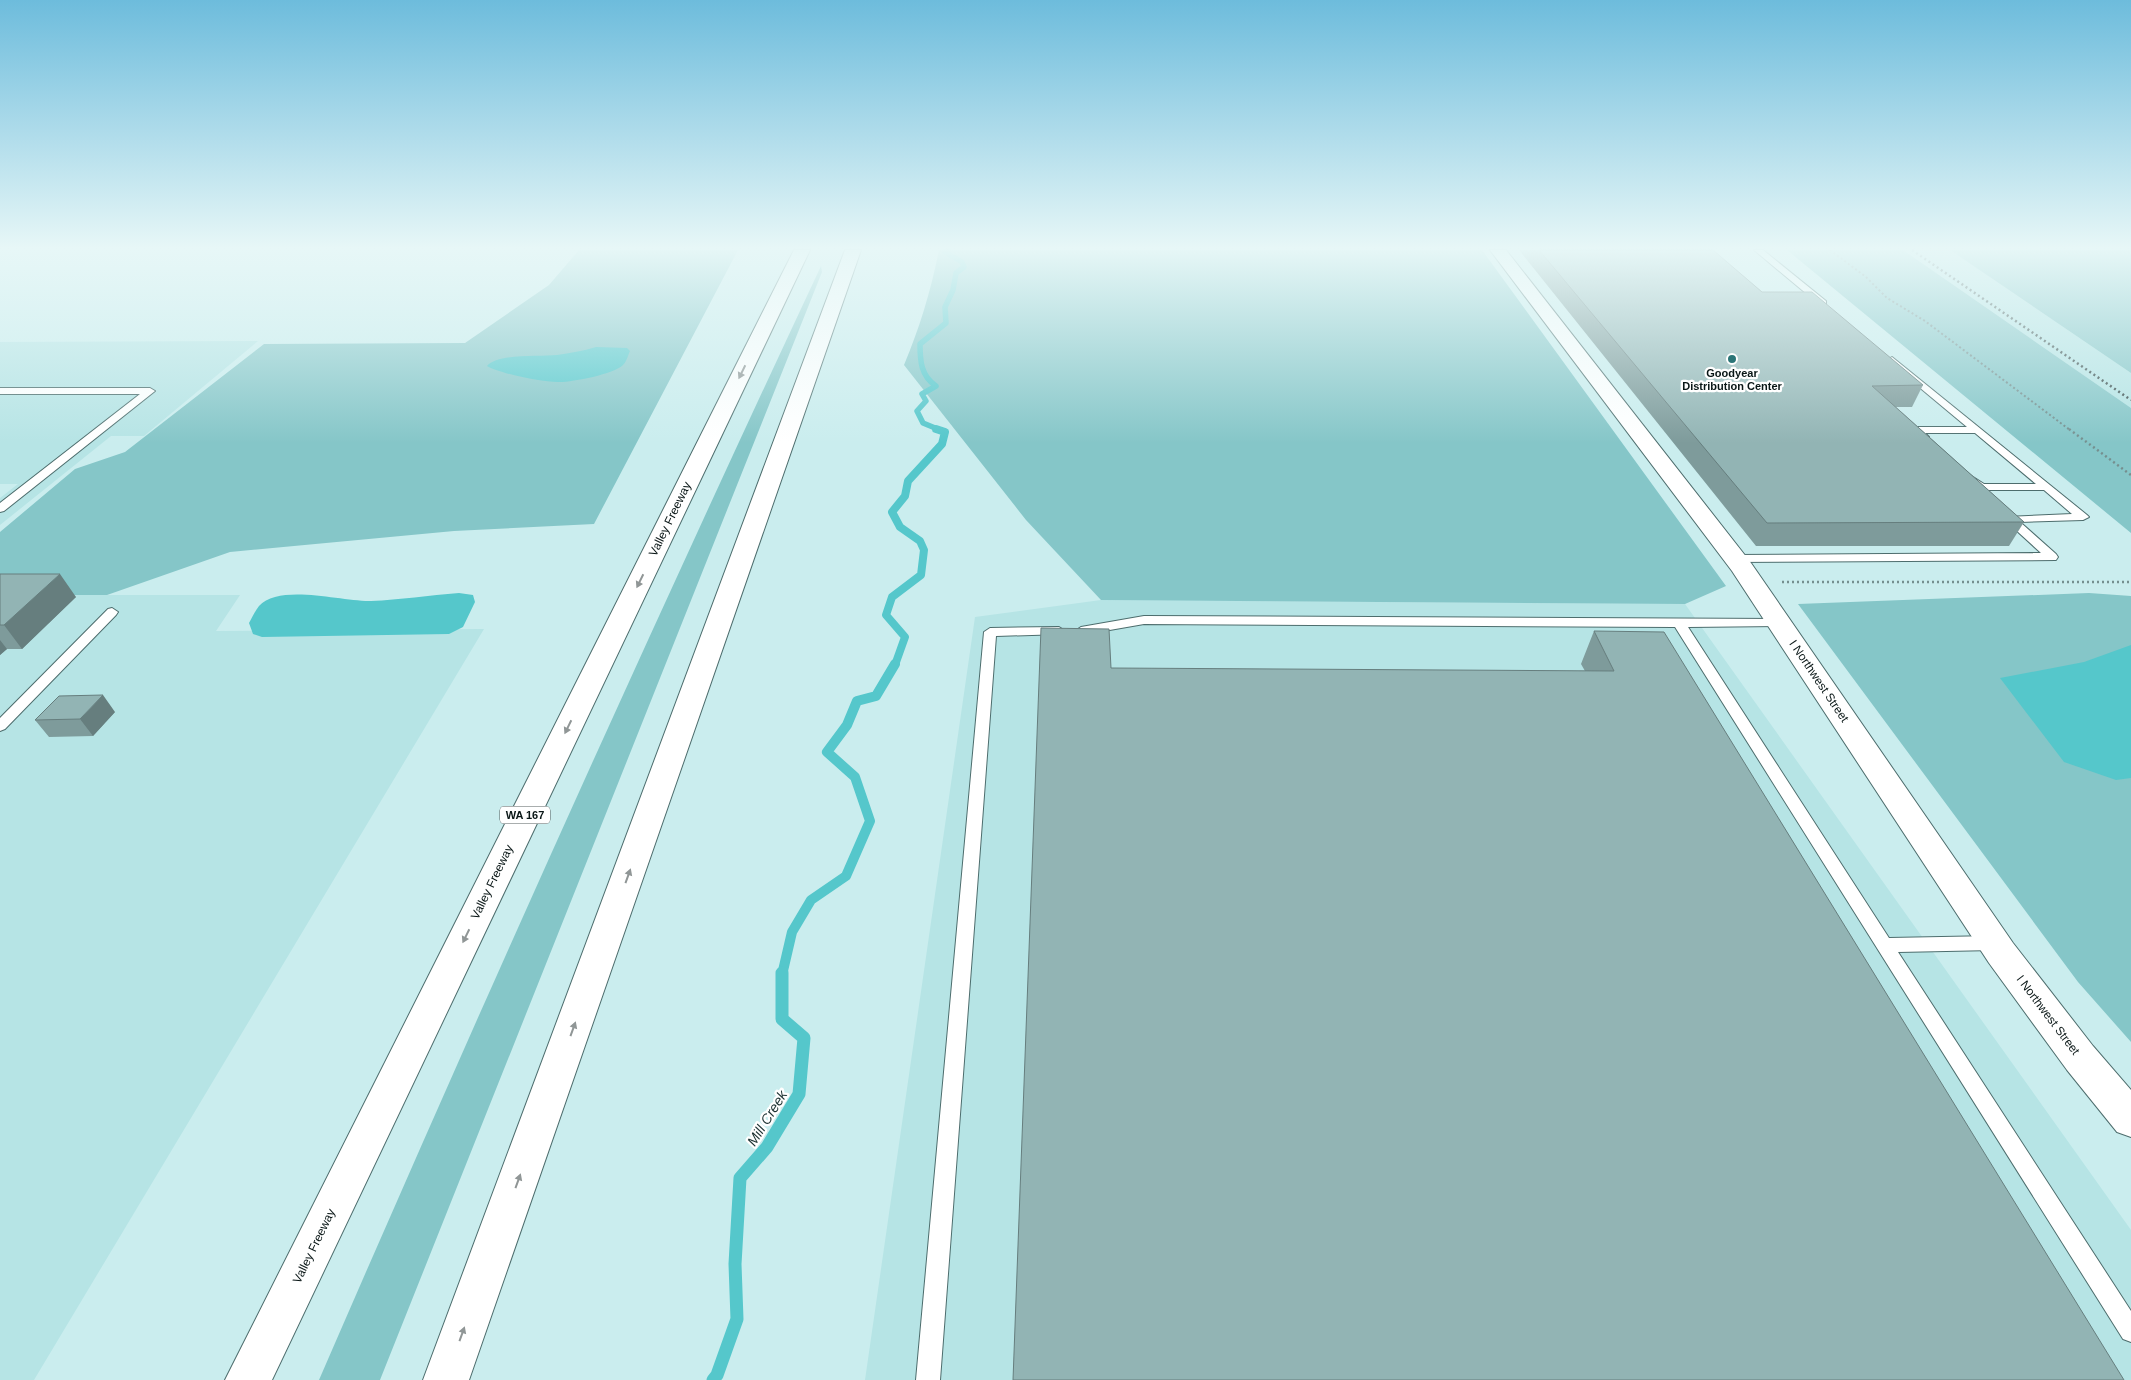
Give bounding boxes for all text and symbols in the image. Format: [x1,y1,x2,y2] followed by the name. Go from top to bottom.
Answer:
[1726,353,1738,365] marker: Goodyear Distribution Center
[738,365,746,379] one-way arrow
[1682,367,1783,392] place label: Goodyear Distribution Center
[646,479,694,559] street label: Valley Freeway
[636,574,644,588] one-way arrow
[1786,637,1852,725] street label: I Northwest Street
[564,720,572,734] one-way arrow
[500,806,550,824] road number: WA 167
[468,842,516,922] street label: Valley Freeway
[625,868,632,883] one-way arrow
[462,929,470,943] one-way arrow
[2014,972,2083,1058] street label: I Northwest Street
[570,1021,577,1036] one-way arrow
[744,1087,791,1149] water label: Mill Creek
[515,1174,522,1189] one-way arrow
[290,1206,338,1286] street label: Valley Freeway
[458,1326,466,1341] one-way arrow

